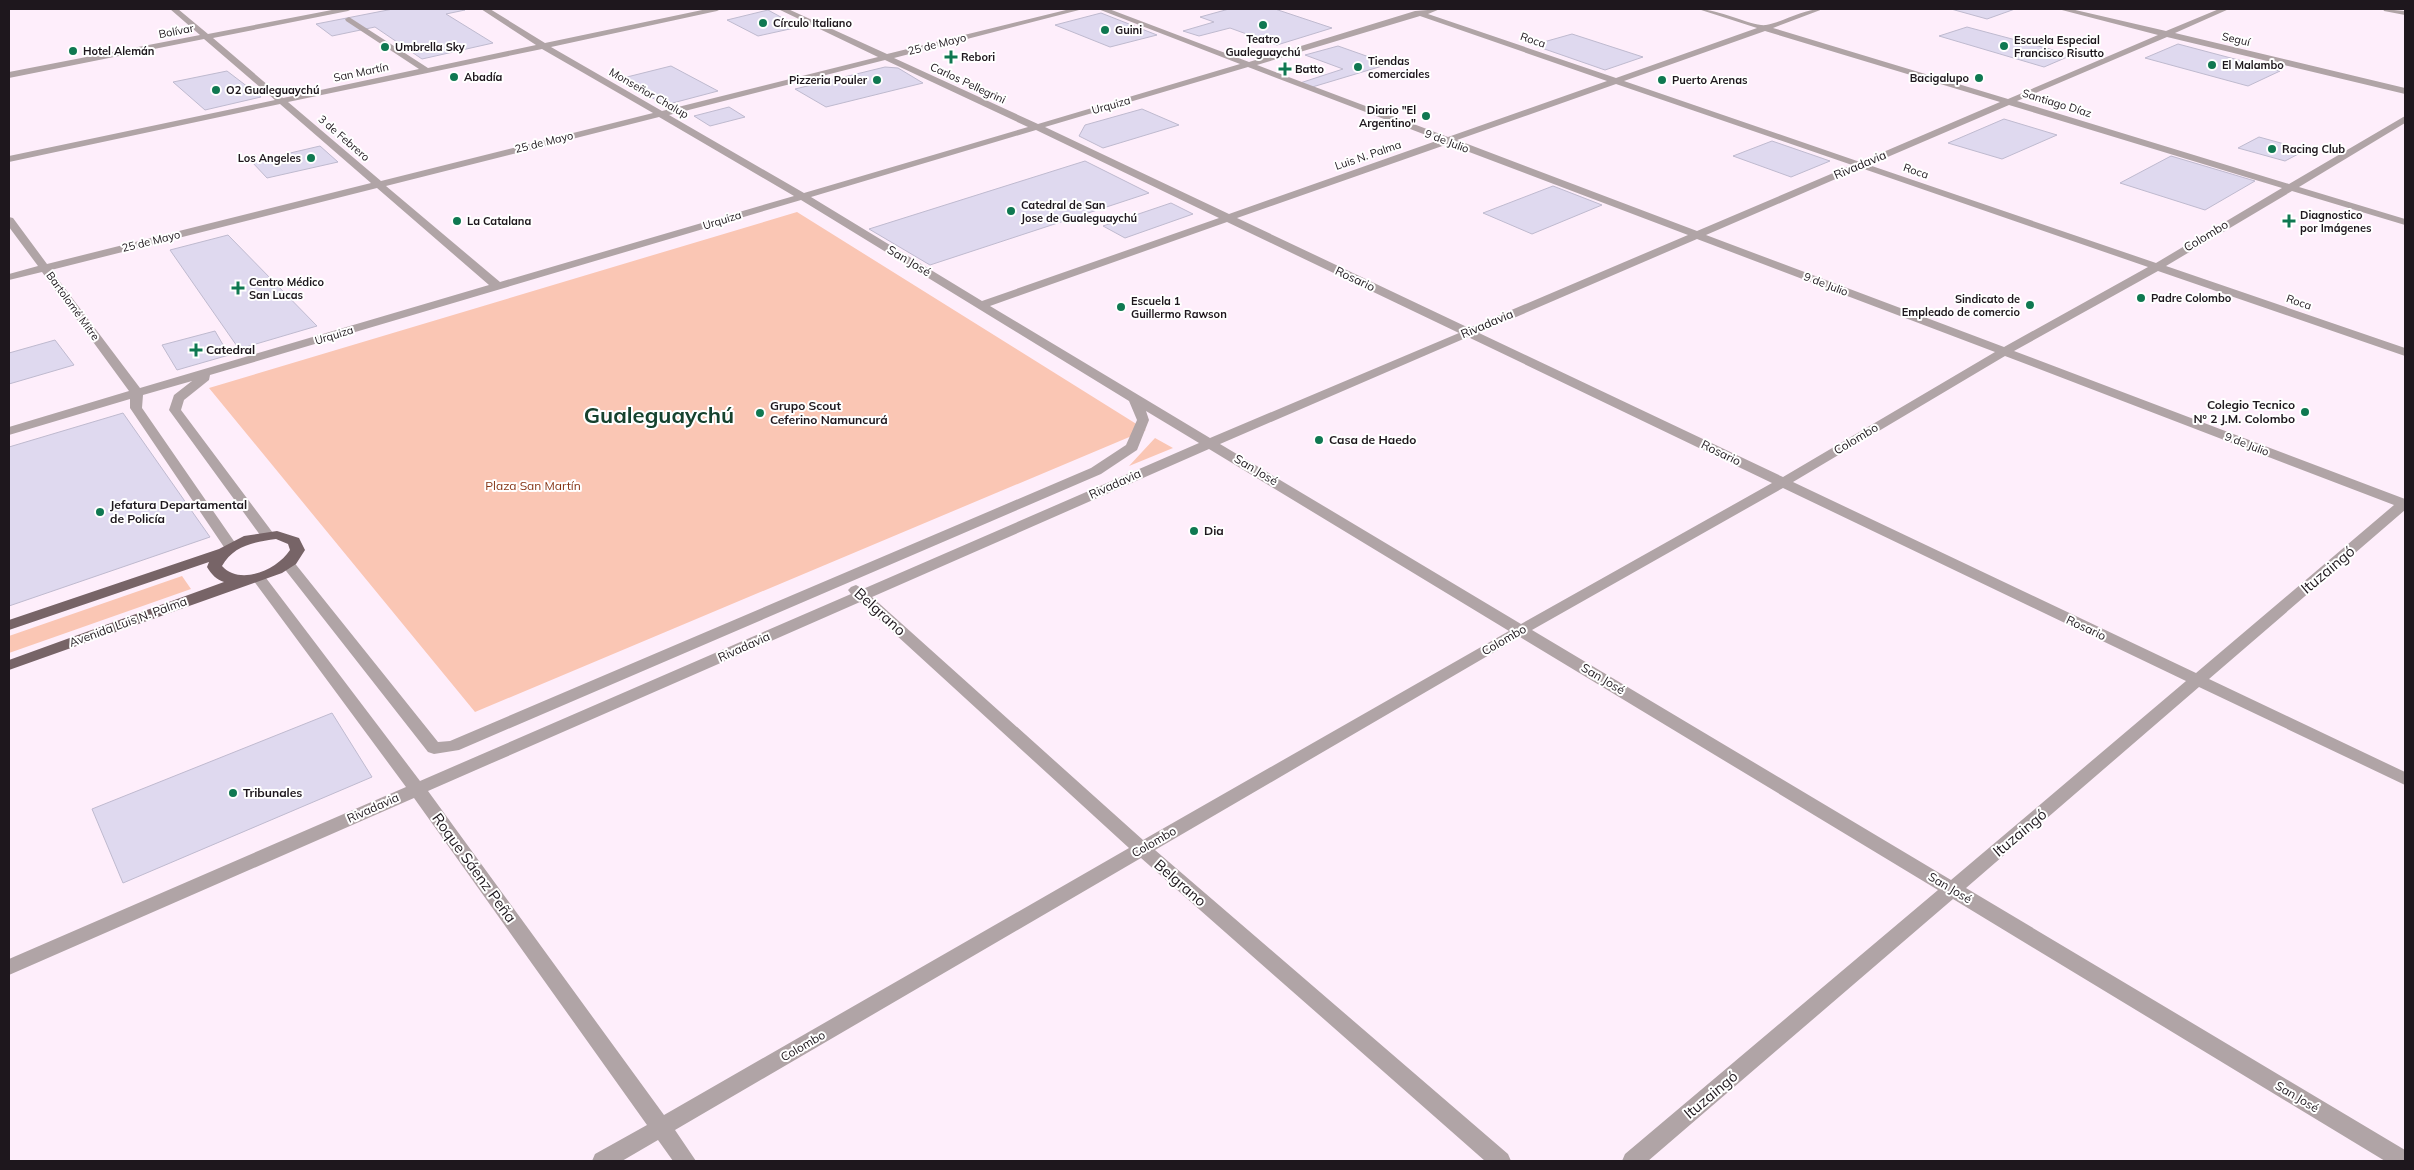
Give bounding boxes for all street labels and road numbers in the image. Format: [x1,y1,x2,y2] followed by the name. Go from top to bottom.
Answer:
[157,21,195,41] street label: Bolívar
[1519,29,1547,51] street label: Roca
[2221,29,2253,49] street label: Seguí
[906,30,968,58] street label: 25 de Mayo
[332,59,390,85] street label: San Martín
[928,59,1008,107] street label: Carlos Pellegrini
[607,65,692,122] street label: Monseñor Chalup
[2021,86,2094,120] street label: Santiago Díaz
[1090,93,1132,117] street label: Urquiza
[315,112,373,164] street label: 3 de Febrero
[1423,126,1471,156] street label: 9 de Julio
[513,128,575,156] street label: 25 de Mayo
[1333,137,1403,173] street label: Luis N. Palma
[1831,147,1888,182] street label: Rivadavia
[1902,160,1930,182] street label: Roca
[701,207,743,233] street label: Urquiza
[2181,216,2231,255] street label: Colombo
[120,227,182,255] street label: 25 de Mayo
[885,242,934,279] street label: San José
[1333,263,1378,294] street label: Rosario
[43,269,103,343] street label: Bartolomé Mitre
[1802,269,1850,299] street label: 9 de Julio
[2285,291,2313,313] street label: Roca
[1458,306,1515,341] street label: Rivadavia
[313,322,355,348] street label: Urquiza
[1831,419,1881,458] street label: Colombo
[2223,429,2271,459] street label: 9 de Julio
[1699,437,1744,469] street label: Rosario
[1232,451,1281,488] street label: San José
[1086,465,1143,502] street label: Rivadavia
[2297,542,2358,598] street label: Ituzaingó
[851,584,910,640] street label: Belgrano
[67,593,189,650] street label: Avenida Luis N. Palma
[2064,612,2109,643] street label: Rosario
[1479,621,1529,658] street label: Colombo
[715,628,772,665] street label: Rivadavia
[1579,660,1628,697] street label: San José
[344,789,401,826] street label: Rivadavia
[1989,805,2050,861] street label: Ituzaingó
[428,809,521,926] street label: Roque Sáenz Peña
[1129,823,1179,860] street label: Colombo
[1150,855,1210,910] street label: Belgrano
[1926,869,1975,906] street label: San José
[778,1027,828,1064] street label: Colombo
[1680,1067,1741,1123] street label: Ituzaingó
[2273,1078,2322,1115] street label: San José

